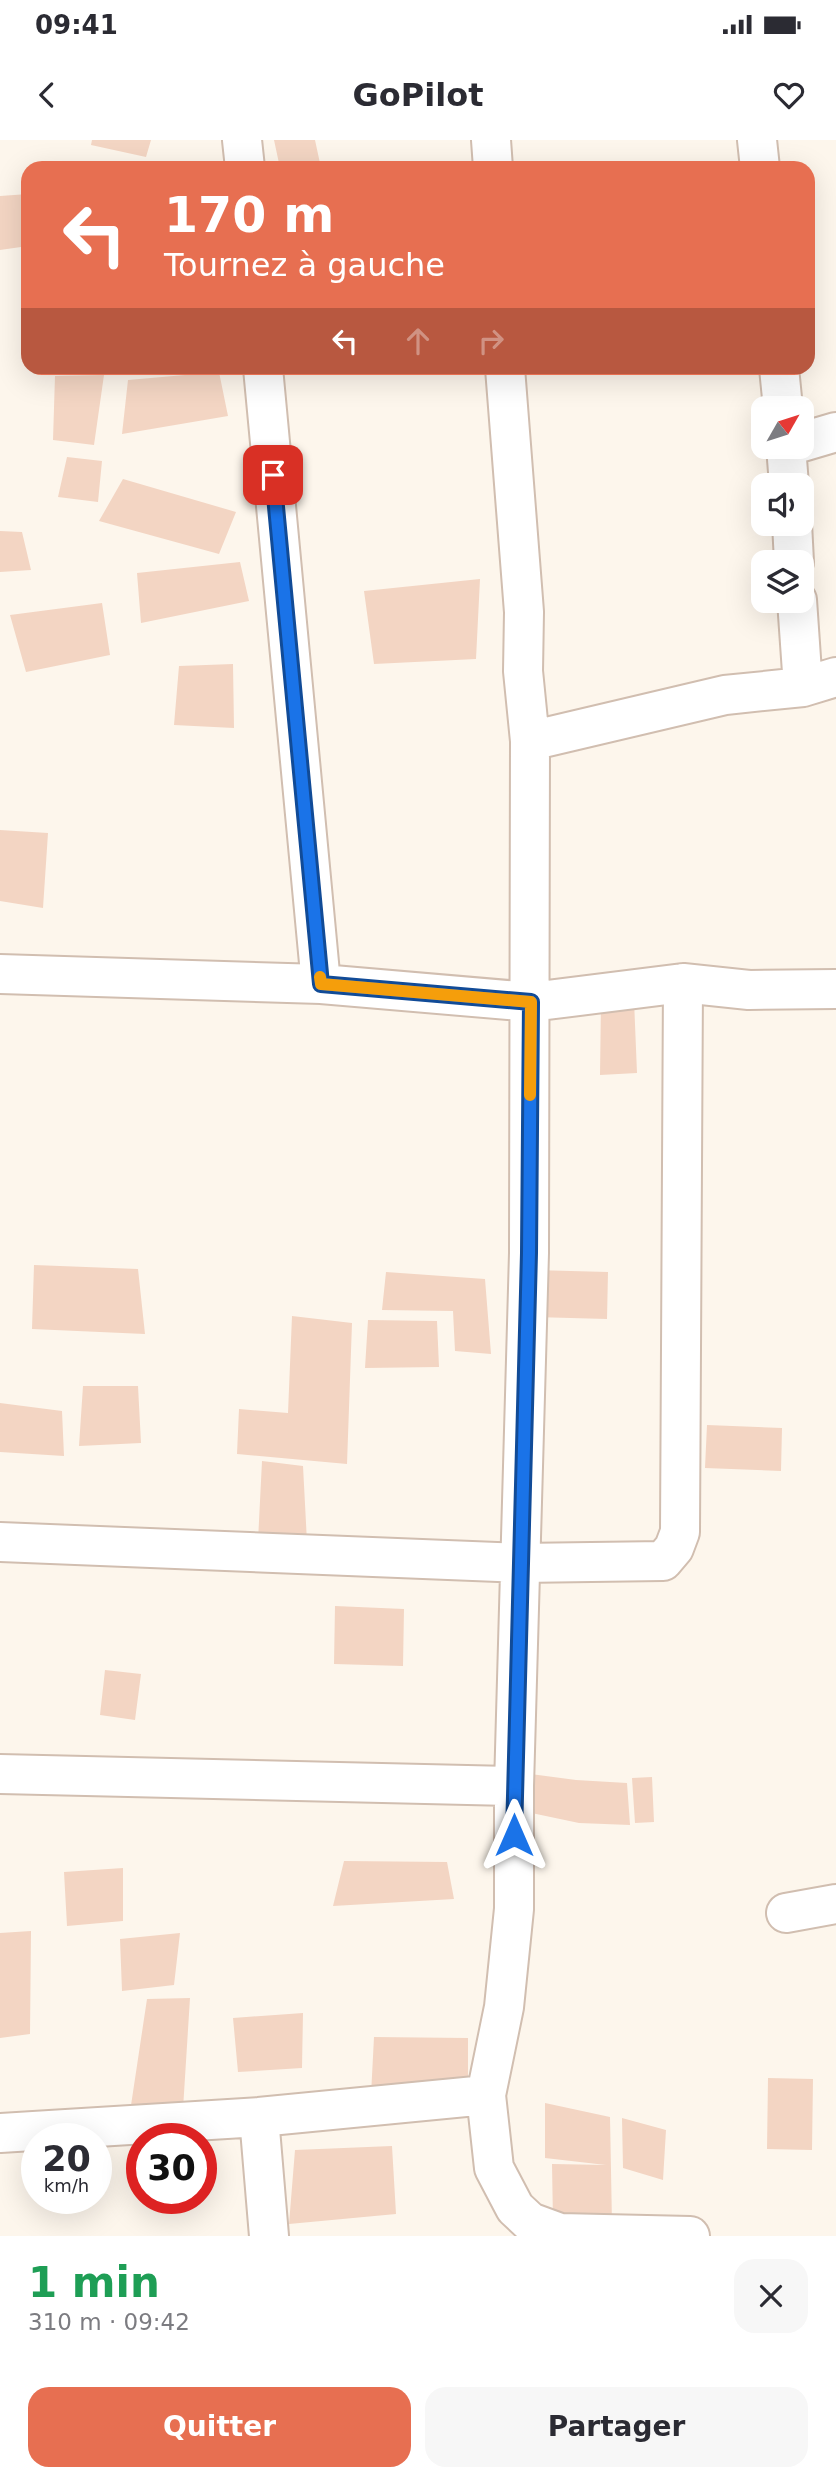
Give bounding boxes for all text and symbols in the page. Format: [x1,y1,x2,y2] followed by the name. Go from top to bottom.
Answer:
[35,10,118,40] text: 09:41
[28,76,66,114] icon: back
[353,76,483,114] text: GoPilot
[770,76,808,114] icon: heart
[164,187,334,244] text: 170 m
[49,189,140,280] icon: left
[164,246,445,284] text: Tournez à gauche
[326,322,364,360] icon: left
[399,322,437,360] icon: ahead
[472,322,510,360] icon: right
[751,396,814,458] north arrow
[751,396,814,613] map controls
[243,445,303,505] pin
[254,456,292,494] icon: arrive
[751,473,814,536] button: sound
[751,550,814,613] button: layers
[477,1798,551,1872] position arrow
[126,2123,217,2214] speed limit sign: 30
[42,2139,91,2179] text: 20
[44,2175,89,2196] text: km/h
[28,2258,160,2307] text: 1 min
[734,2259,808,2333] button: close
[28,2309,190,2335] text: 310 m · 09:42
[28,2387,411,2467] button: Quitter
[425,2387,808,2467] button: Partager

